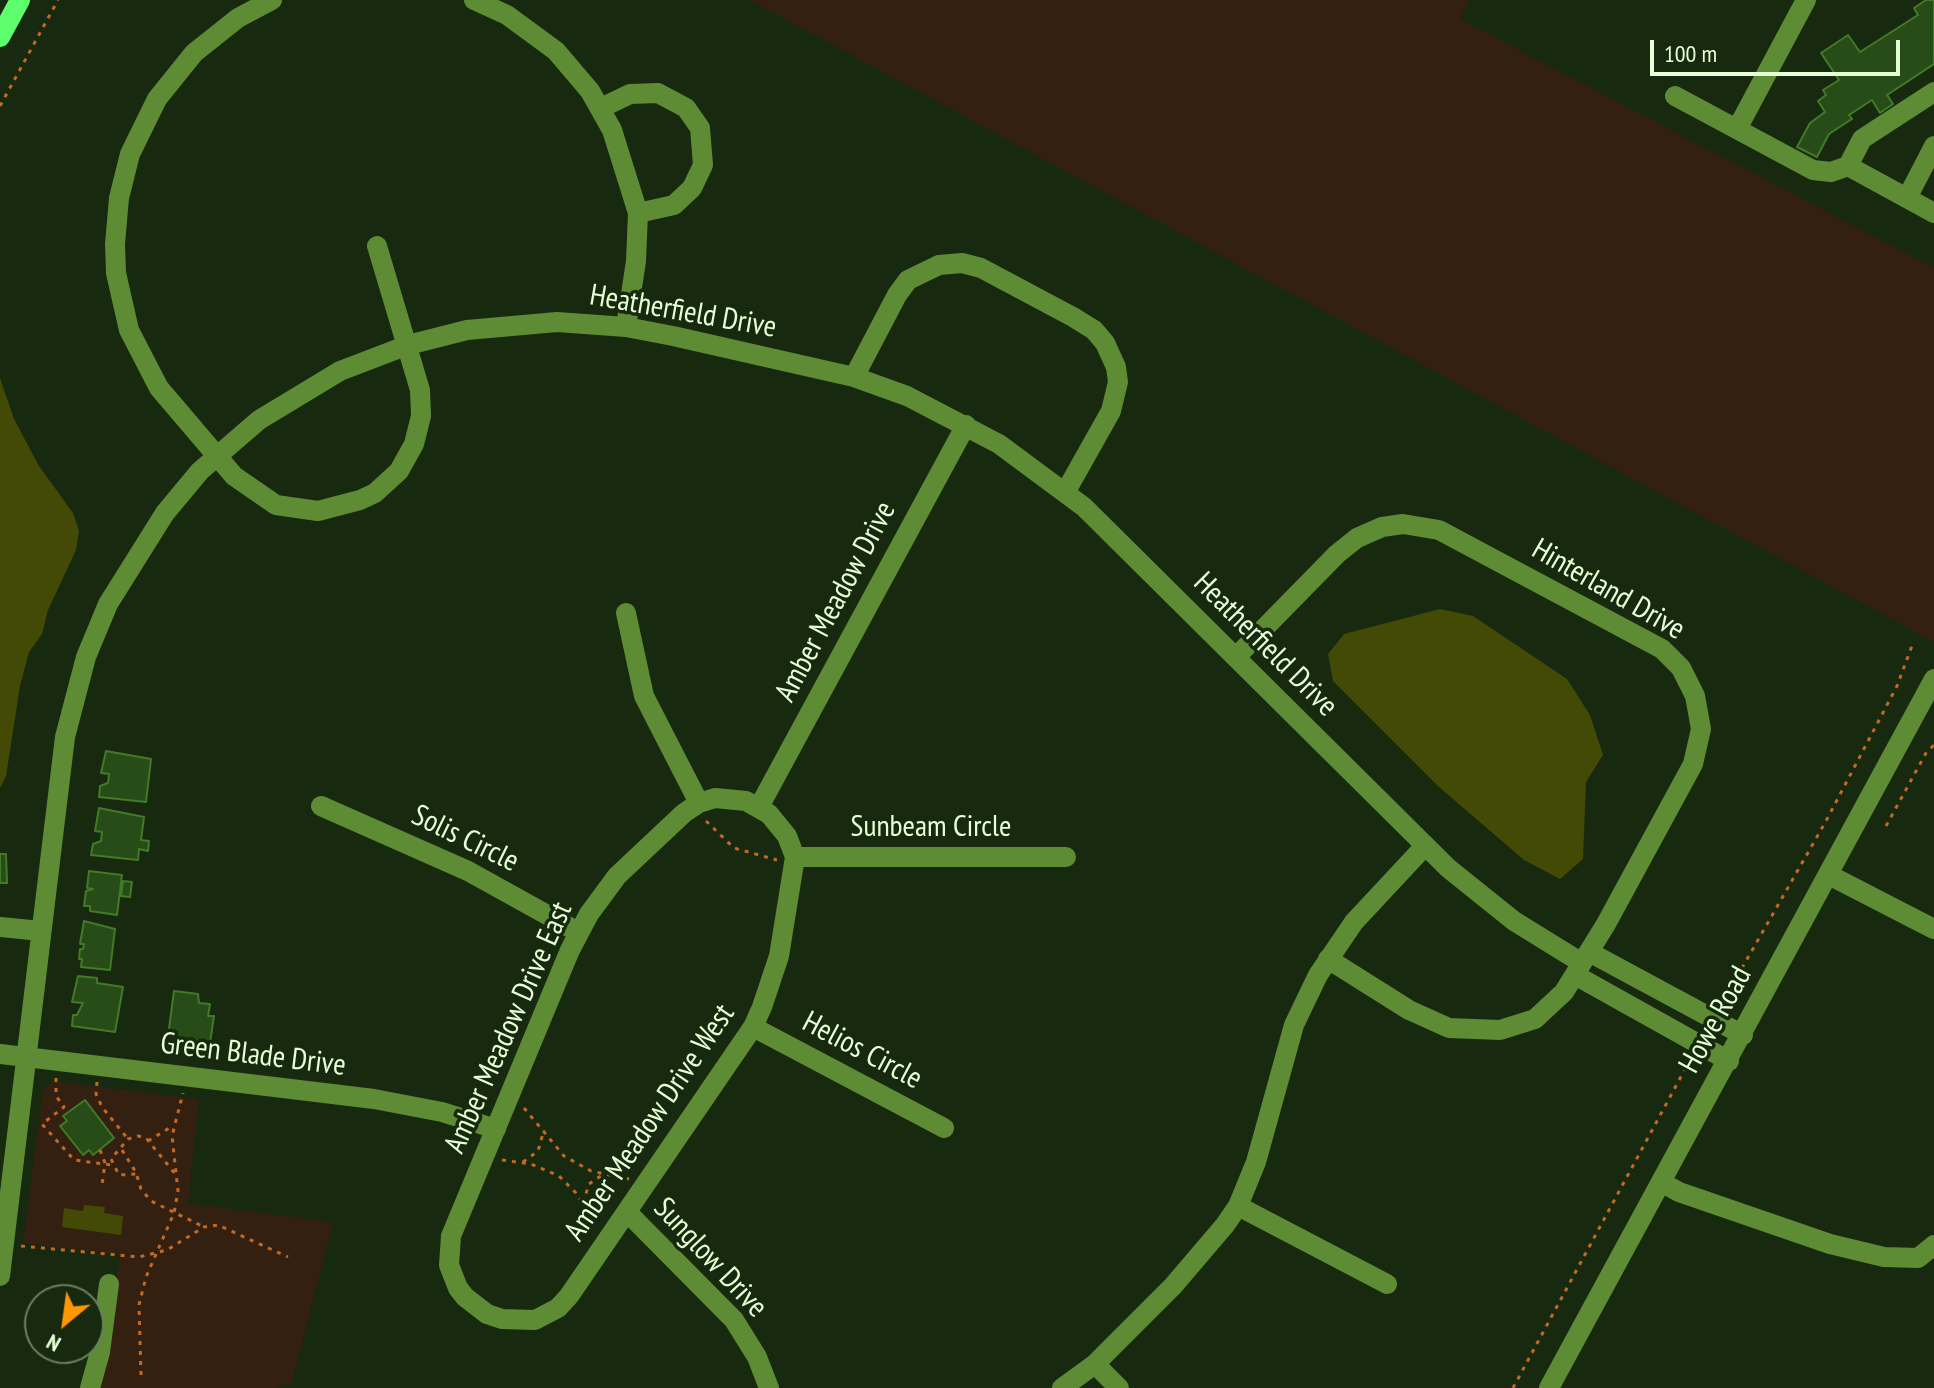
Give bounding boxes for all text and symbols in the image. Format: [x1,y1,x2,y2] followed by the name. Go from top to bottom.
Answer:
[1654,24,1904,74] scale bar
[1664,38,1717,69] text: 100 m
[587,278,779,346] street label: Heatherfield Drive
[768,496,904,708] street label: Amber Meadow Drive
[1525,532,1691,648] street label: Hinterland Drive
[1185,565,1345,725] street label: Heatherfield Drive
[406,798,524,880] street label: Solis Circle
[851,809,1011,845] street label: Sunbeam Circle
[437,897,581,1159] street label: Amber Meadow Drive East
[1672,960,1760,1080] street label: Howe Road
[557,998,743,1248] street label: Amber Meadow Drive West
[796,1005,928,1097] street label: Helios Circle
[158,1026,348,1084] street label: Green Blade Drive
[646,1191,774,1325] street label: Sunglow Drive
[24,1284,104,1364] north arrow
[41,1328,65,1358] text: N

